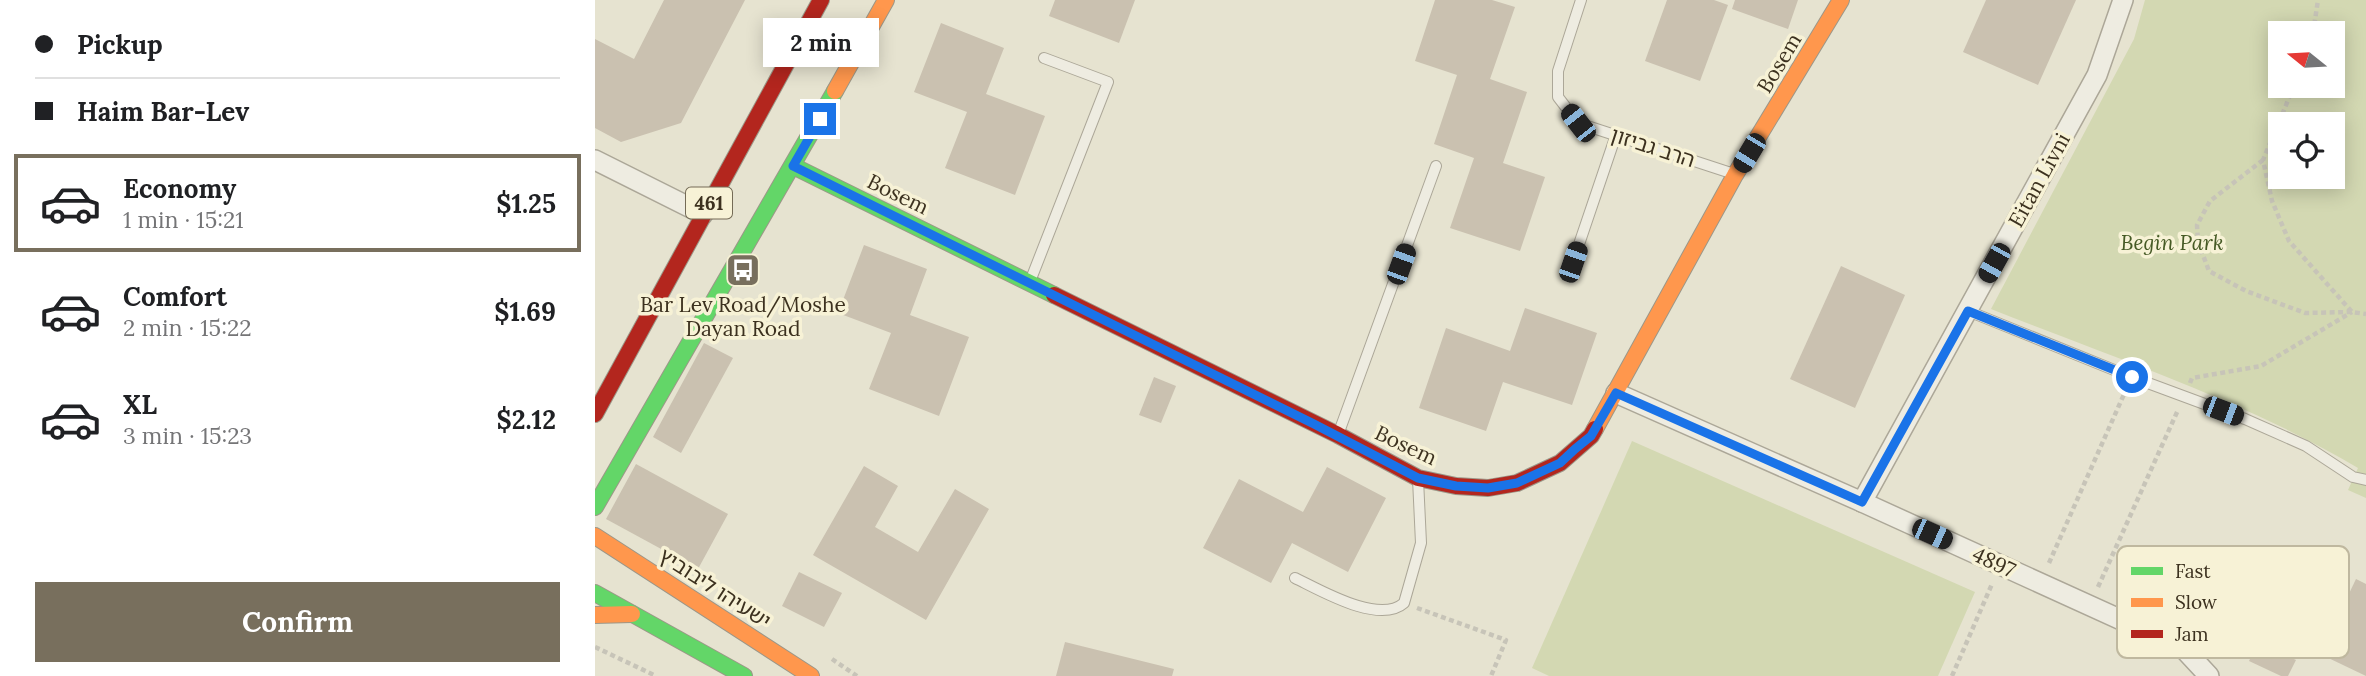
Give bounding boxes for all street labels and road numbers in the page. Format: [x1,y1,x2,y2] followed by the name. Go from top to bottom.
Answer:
[1751,28,1807,98] street label: Bosem
[1607,121,1699,173] street label: הרב גביזון
[2002,128,2076,232] street label: Eitan Livni
[863,168,933,221] street label: Bosem
[686,188,732,218] road number: 461
[1371,419,1441,471] street label: Bosem
[1968,540,2020,584] street label: 4897
[654,542,776,634] street label: ישעיהו ליבוביץ

